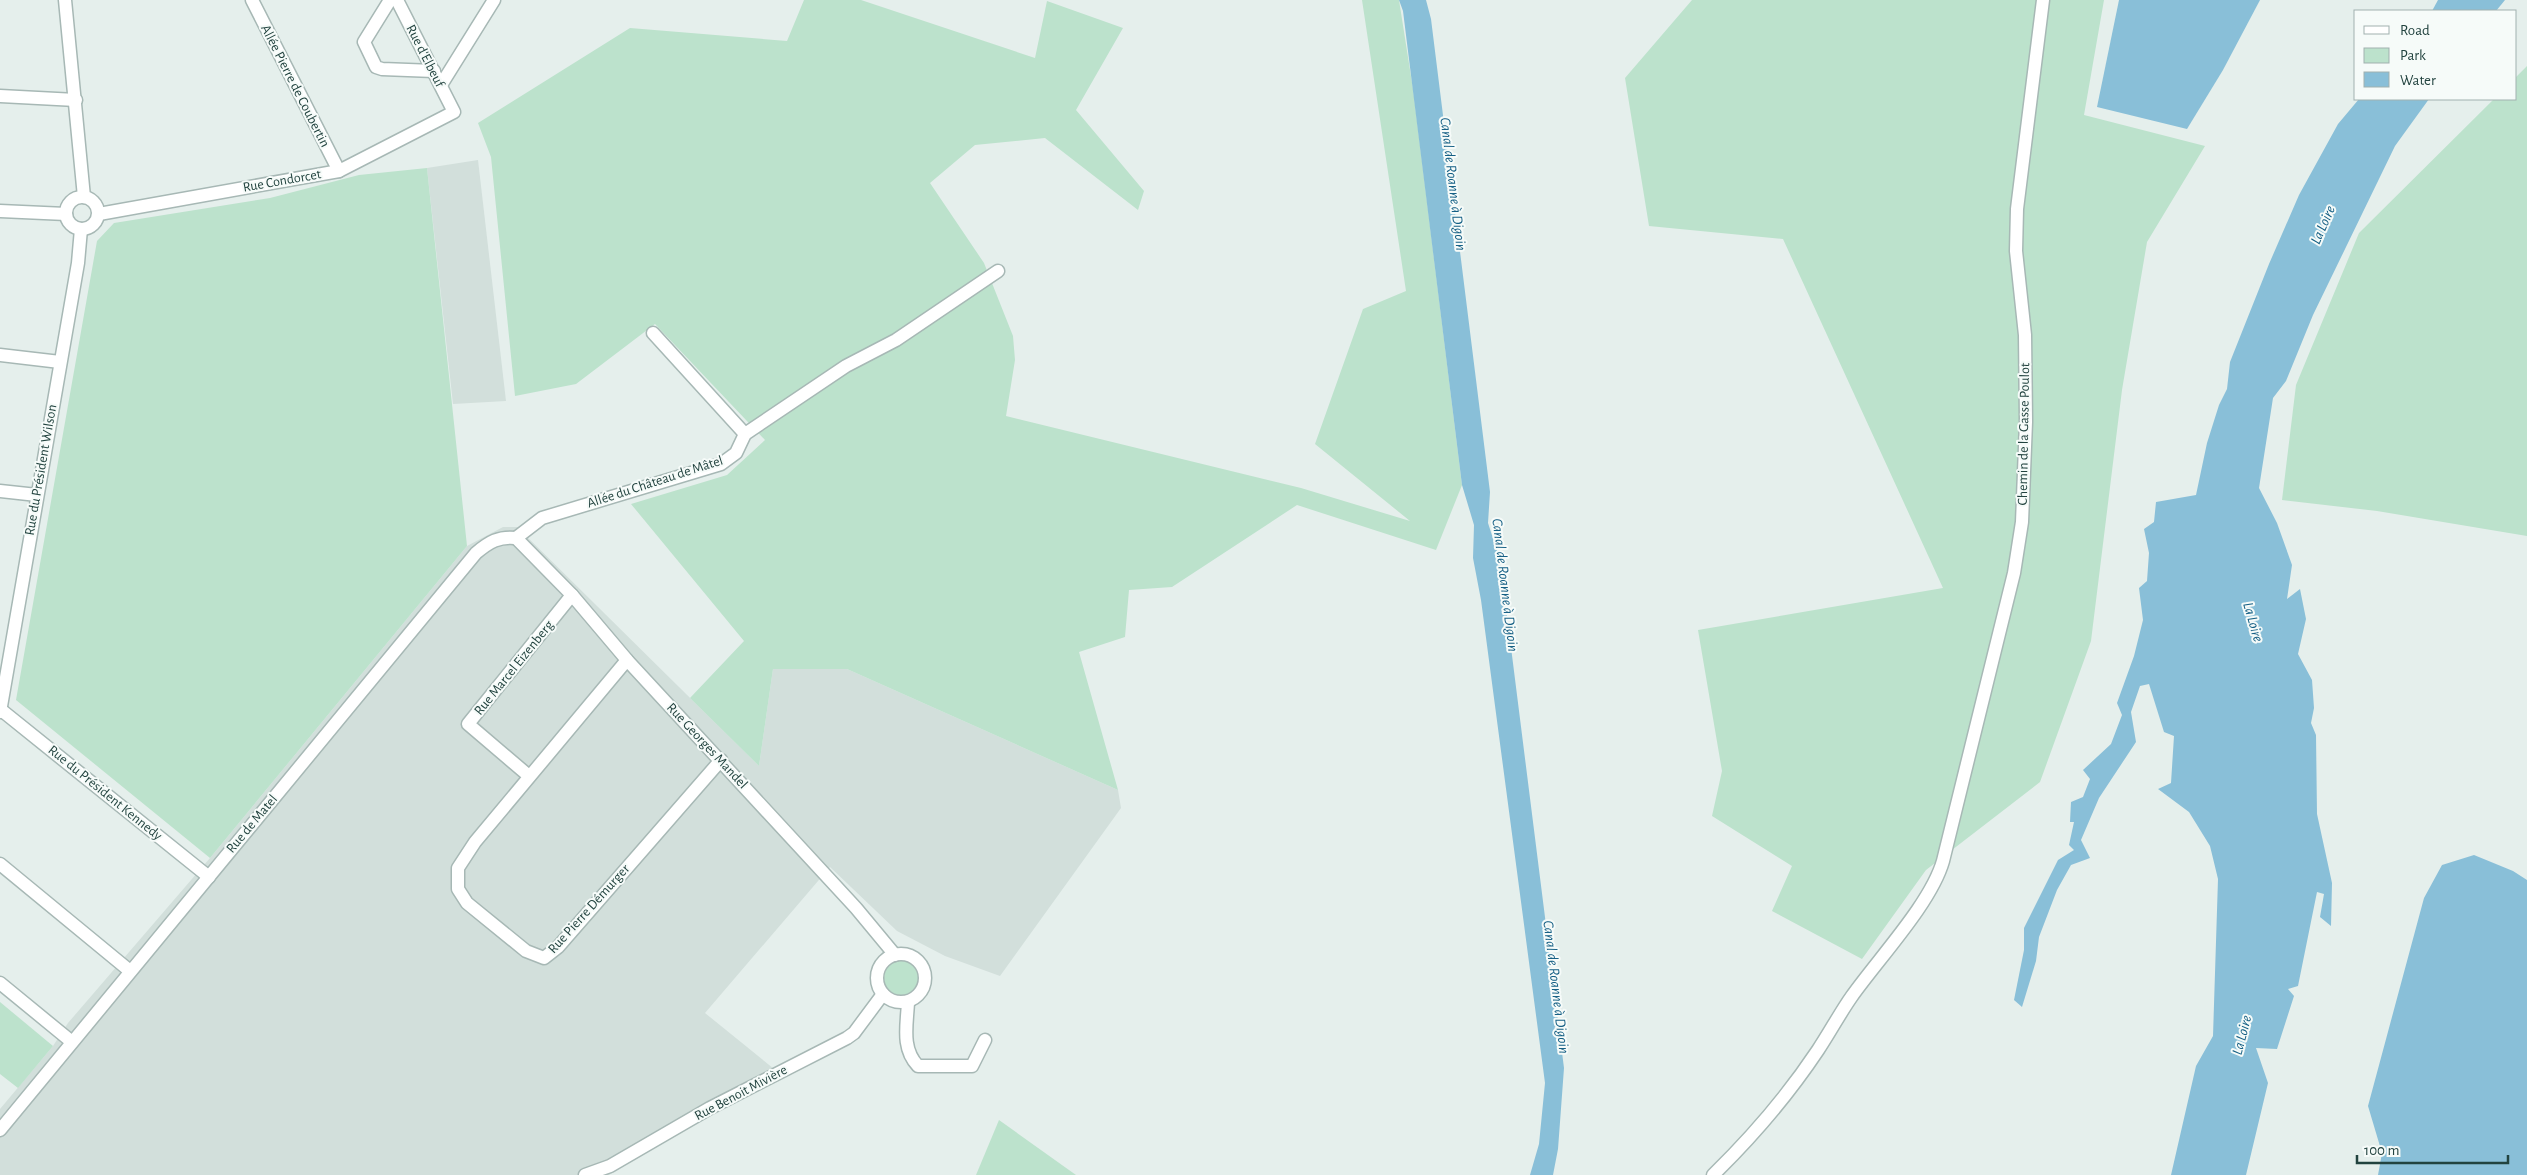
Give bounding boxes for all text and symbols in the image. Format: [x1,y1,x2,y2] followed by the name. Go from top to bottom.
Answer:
[2354,10,2517,100] legend
[258,22,332,150] street label: Allée Pierre de Coubertin
[403,23,447,90] street label: Rue d'Elbeuf
[2400,23,2430,38] text: Road
[2400,48,2426,63] text: Park
[2400,73,2436,88] text: Water
[1437,116,1469,252] water label: Canal de Roanne à Digoin
[242,167,323,195] street label: Rue Condorcet
[2308,203,2338,246] water label: La Loire
[2016,362,2032,505] street label: Chemin de la Gasse Poulot
[23,403,59,537] street label: Rue du Président Wilson
[585,453,725,511] street label: Allée du Château de Mâtel
[1489,517,1521,653] water label: Canal de Roanne à Digoin
[2240,601,2266,644] water label: La Loire
[472,618,556,718] street label: Rue Marcel Eizenberg
[664,700,750,792] street label: Rue Georges Mandel
[45,743,165,843] street label: Rue du Président Kennedy
[224,792,280,856] street label: Rue de Matel
[546,861,633,956] street label: Rue Pierre Démurger
[1540,919,1572,1055] water label: Canal de Roanne à Digoin
[2230,1013,2255,1056] water label: La Loire
[692,1063,790,1123] street label: Rue Benoit Mivière
[2357,1132,2508,1164] scale bar
[2364,1143,2399,1158] text: 100 m

